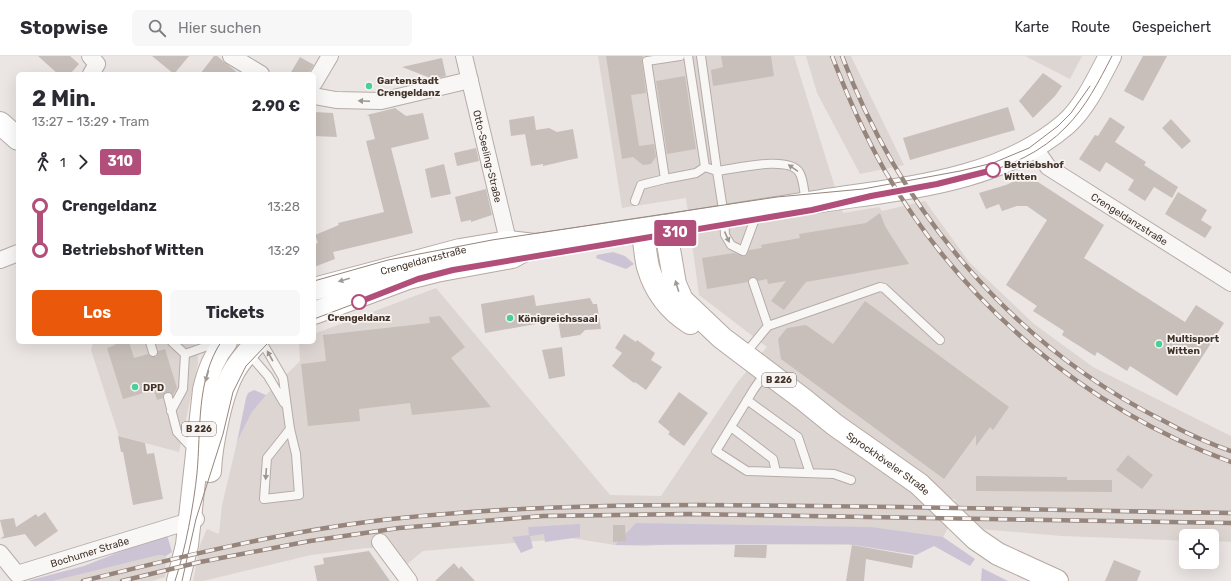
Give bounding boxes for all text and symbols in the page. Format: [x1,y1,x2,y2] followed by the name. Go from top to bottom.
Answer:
[132,10,412,46] search box
[20,16,108,39] text: Stopwise
[146,17,168,39] icon: search
[178,19,261,37] text: Hier suchen
[1014,19,1049,36] text: Karte
[1071,19,1110,36] text: Route
[1132,19,1211,36] text: Gespeichert
[377,75,441,99] place label: Gartenstadt Crengeldanz
[364,81,374,91] marker: Gartenstadt Crengeldanz
[32,85,96,112] text: 2 Min.
[252,97,300,115] text: 2.90 €
[357,98,370,104] one-way arrow
[470,109,504,204] street label: Otto-Seeling-Straße
[32,114,149,129] text: 13:27 – 13:29 · Tram
[32,151,54,173] icon: walk
[72,151,94,173] icon: forward
[108,153,133,170] text: 310
[60,155,66,170] text: 1
[1004,159,1064,183] place label: Betriebshof Witten
[985,162,1001,178] marker: Betriebshof Witten
[788,165,799,172] one-way arrow
[1088,191,1170,249] street label: Crengeldanzstraße
[62,197,157,215] text: Crengeldanz
[267,199,300,214] text: 13:28
[652,220,698,246] line badge: 310
[662,224,688,241] text: 310
[725,232,731,244] one-way arrow
[62,241,204,259] text: Betriebshof Witten
[268,243,300,258] text: 13:29
[379,244,468,278] street label: Crengeldanzstraße
[338,278,350,284] one-way arrow
[674,279,680,291] one-way arrow
[32,290,162,336] button: Los
[170,290,300,336] button: Tickets
[351,294,367,310] marker: Crengeldanz
[327,312,391,324] place label: Crengeldanz
[505,313,515,323] marker: Königreichssaal
[518,313,598,325] place label: Königreichssaal
[1167,333,1220,357] place label: Multisport Witten
[1154,339,1164,349] marker: Multisport Witten
[267,350,273,361] one-way arrow
[204,370,210,382] one-way arrow
[762,373,796,387] road number: B 226
[130,382,140,392] marker: DPD
[143,382,164,394] place label: DPD
[182,422,216,436] road number: B 226
[844,430,932,498] street label: Sprockhöveler Straße
[263,468,270,481] one-way arrow
[1179,529,1219,569] map controls
[1179,529,1219,569] button: locate
[49,535,131,570] street label: Bochumer Straße

